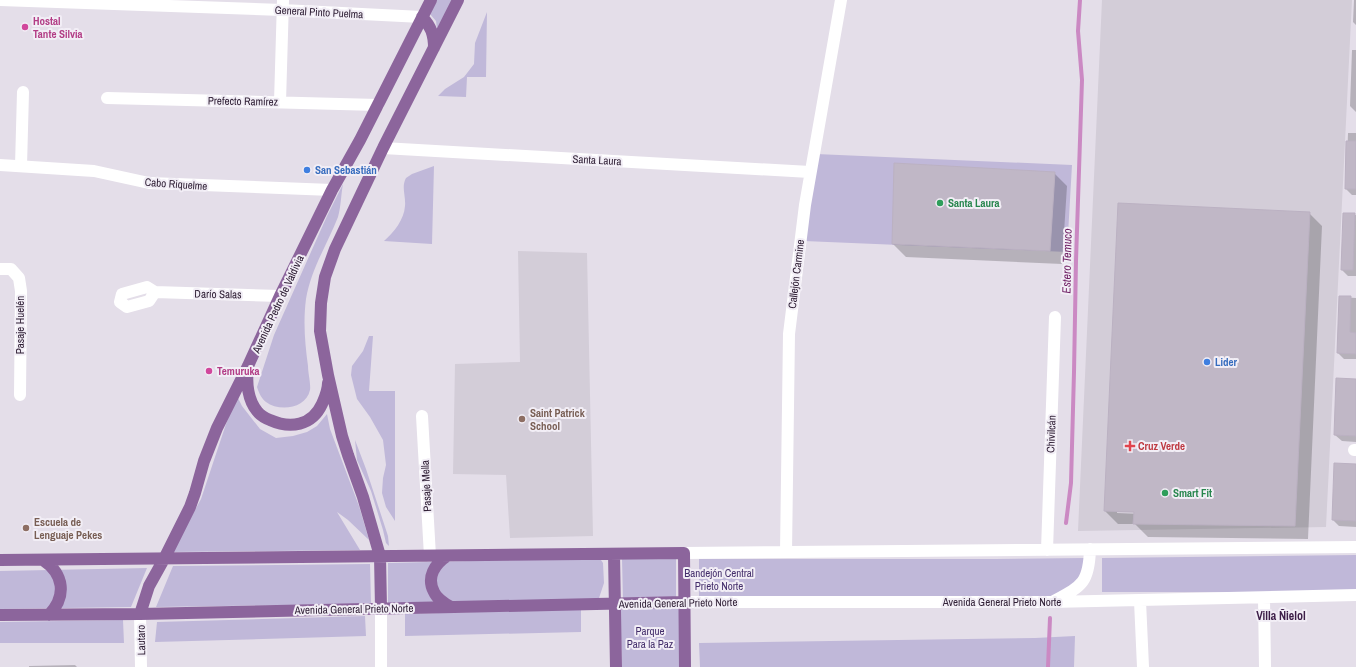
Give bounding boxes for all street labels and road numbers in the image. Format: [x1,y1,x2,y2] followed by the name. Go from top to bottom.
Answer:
[274,3,364,21] street label: General Pinto Puelma
[208,93,279,109] street label: Prefecto Ramírez
[572,152,622,168] street label: Santa Laura
[144,175,208,193] street label: Cabo Riquelme
[785,239,807,309] street label: Callejón Carmine
[249,253,307,356] street label: Avenida Pedro de Valdivia
[194,287,242,301] street label: Darío Salas
[13,296,27,354] street label: Pasaje Huelén
[1043,415,1059,453] street label: Chivilcán
[418,460,434,512] street label: Pasaje Mella
[618,595,737,611] street label: Avenida General Prieto Norte
[942,595,1061,609] street label: Avenida General Prieto Norte
[294,601,413,617] street label: Avenida General Prieto Norte
[134,625,148,655] street label: Lautaro

